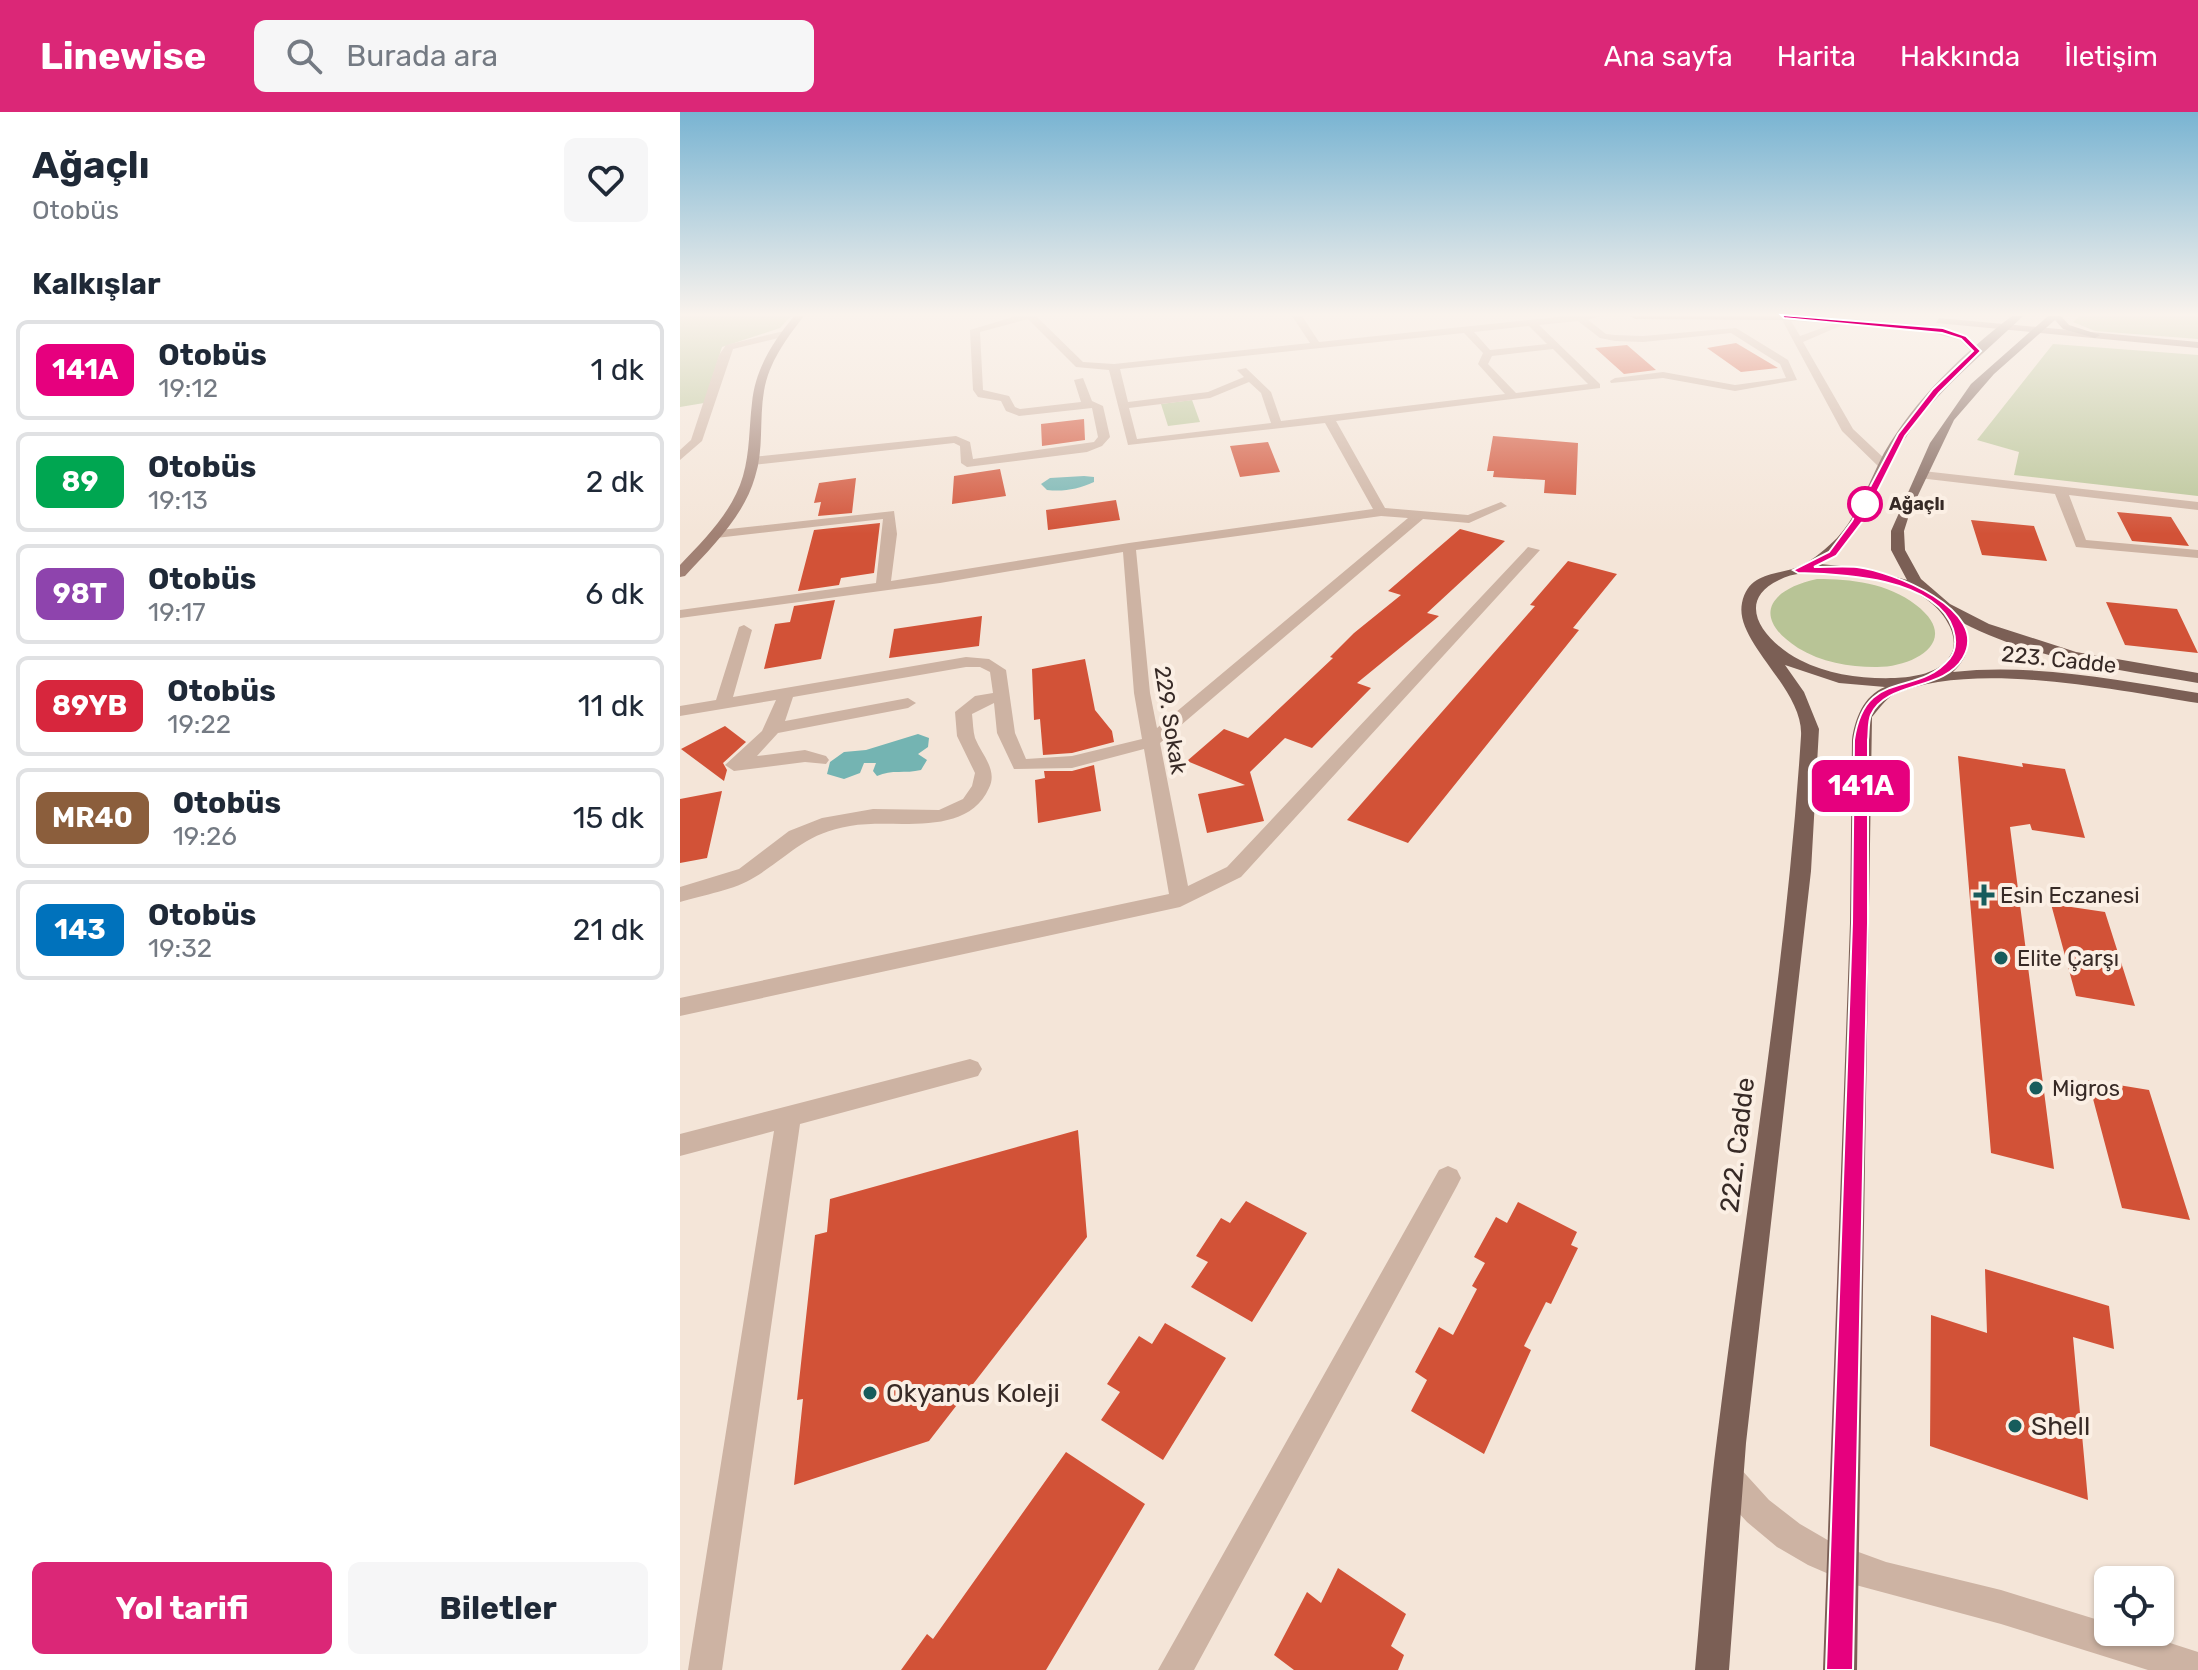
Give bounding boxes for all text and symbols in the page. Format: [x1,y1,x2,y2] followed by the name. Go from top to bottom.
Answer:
[254,20,814,92] search box
[40,33,206,79] text: Linewise
[282,34,326,78] icon: search
[346,38,498,74] text: Burada ara
[1604,40,1733,73] text: Ana sayfa
[1777,40,1856,73] text: Harita
[1900,40,2020,73] text: Hakkında
[2064,40,2158,73] text: İletişim
[564,138,648,222] button: heart
[32,142,150,188] text: Ağaçlı
[32,195,119,226] text: Otobüs
[32,266,161,302] text: Kalkışlar
[158,337,267,373] text: Otobüs
[590,352,644,388] text: 1 dk
[52,353,118,386] text: 141A
[158,373,218,404] text: 19:12
[148,449,256,485] text: Otobüs
[586,464,644,500] text: 2 dk
[62,465,98,498] text: 89
[148,485,208,516] text: 19:13
[1848,487,1882,521] marker: Ağaçlı
[1889,493,1945,515] place label: Ağaçlı
[148,561,256,597] text: Otobüs
[585,576,644,612] text: 6 dk
[53,577,107,610] text: 98T
[148,597,206,628] text: 19:17
[2000,640,2118,679] street label: 223. Cadde
[1149,664,1192,777] street label: 229. Sokak
[167,673,276,709] text: Otobüs
[578,688,644,724] text: 11 dk
[52,689,127,722] text: 89YB
[167,709,231,740] text: 19:22
[1805,760,1917,812] line badge: 141A
[1828,769,1894,802] text: 141A
[173,785,281,821] text: Otobüs
[573,800,644,836] text: 15 dk
[52,801,133,834] text: MR40
[173,821,237,852] text: 19:26
[2000,882,2140,909] place label: Esin Eczanesi
[1975,886,1993,904] marker: Esin Eczanesi
[148,897,256,933] text: Otobüs
[573,912,644,948] text: 21 dk
[54,913,106,946] text: 143
[148,933,212,964] text: 19:32
[2017,945,2119,972] place label: Elite Çarşı
[1992,949,2010,967] marker: Elite Çarşı
[2052,1075,2120,1102] place label: Migros
[1714,1076,1761,1214] street label: 222. Cadde
[2027,1079,2045,1097] marker: Migros
[886,1378,1060,1409] place label: Okyanus Koleji
[861,1384,879,1402] marker: Okyanus Koleji
[2031,1411,2090,1442] place label: Shell
[2006,1417,2024,1435] marker: Shell
[32,1562,332,1654] button: Yol tarifi
[348,1562,648,1654] button: Biletler
[2094,1566,2174,1646] map controls
[2094,1566,2174,1646] button: locate

